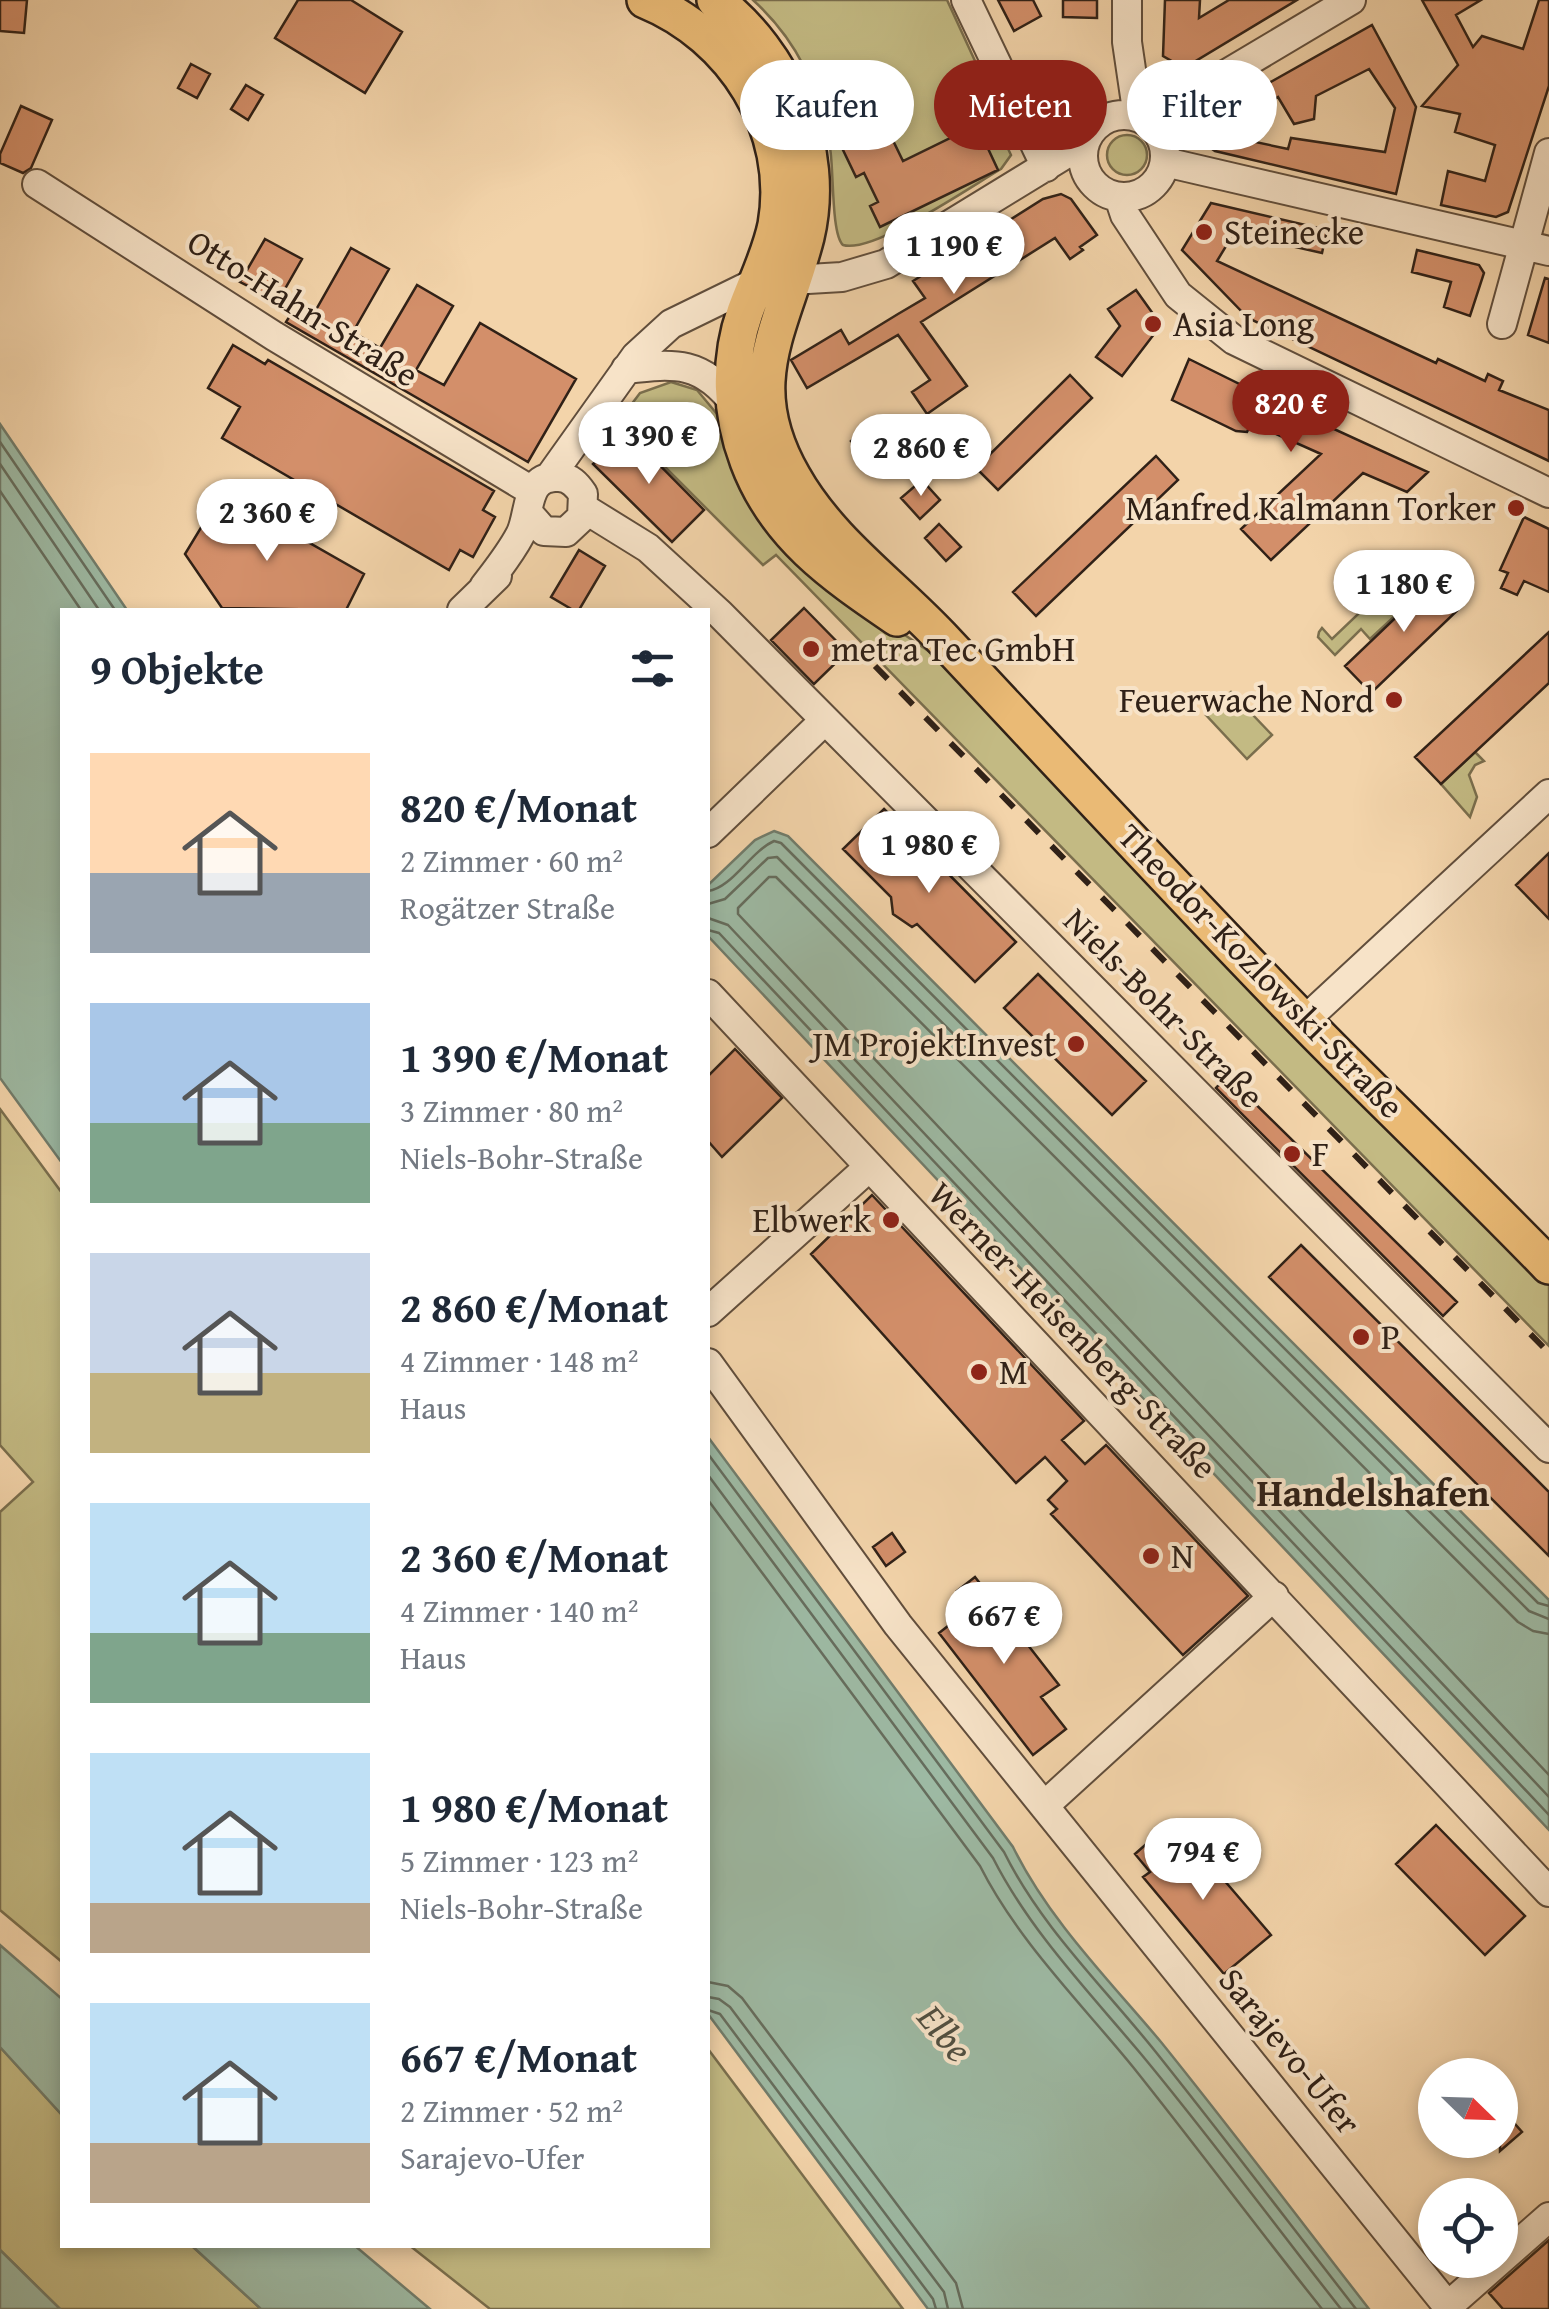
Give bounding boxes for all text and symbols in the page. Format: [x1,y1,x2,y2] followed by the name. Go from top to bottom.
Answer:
[740,60,914,150] chip: Kaufen
[934,60,1107,150] chip: Mieten
[1127,60,1277,150] chip: Filter
[1224,206,1364,257] place label: Steinecke
[862,212,1046,297] pin: 1 190 €
[178,216,429,399] street label: Otto-Hahn-Straße
[906,221,1002,268] text: 1 190 €
[1193,221,1215,243] marker: Steinecke
[1173,298,1315,349] place label: Asia Long
[1142,313,1164,335] marker: Asia Long
[1221,370,1361,455] pin: 820 €
[1254,379,1328,426] text: 820 €
[557,402,741,487] pin: 1 390 €
[601,411,697,458] text: 1 390 €
[829,414,1013,499] pin: 2 860 €
[873,423,969,470] text: 2 860 €
[175,479,359,564] pin: 2 360 €
[1125,482,1496,533] place label: Manfred Kalmann Torker
[219,488,315,535] text: 2 360 €
[1505,497,1527,519] marker: Manfred Kalmann Torker
[1312,550,1496,635] pin: 1 180 €
[1356,559,1452,606] text: 1 180 €
[831,623,1075,674] place label: metra Tec GmbH
[90,638,264,699] text: 9 Objekte
[800,638,822,660] marker: metra Tec GmbH
[625,641,680,696] icon: filters
[1119,674,1374,725] place label: Feuerwache Nord
[1383,689,1405,711] marker: Feuerwache Nord
[400,776,637,837] text: 820 €/Monat
[170,793,290,913] icon: home
[837,811,1021,896] pin: 1 980 €
[1107,812,1416,1130] street label: Theodor-Kozlowski-Straße
[881,820,977,867] text: 1 980 €
[400,837,623,884] text: 2 Zimmer · 60 m²
[400,884,615,931] text: Rogätzer Straße
[1052,896,1276,1120] street label: Niels-Bohr-Straße
[808,1018,1056,1069] place label: JM ProjektInvest
[400,1026,668,1087] text: 1 390 €/Monat
[1065,1033,1087,1055] marker: JM ProjektInvest
[170,1043,290,1163] icon: home
[400,1087,623,1134] text: 3 Zimmer · 80 m²
[1312,1128,1329,1179] place label: F
[400,1134,643,1181] text: Niels-Bohr-Straße
[1281,1143,1303,1165] marker: F
[917,1169,1229,1490] street label: Werner-Heisenberg-Straße
[753,1194,871,1245] place label: Elbwerk
[880,1209,902,1231] marker: Elbwerk
[400,1276,668,1337] text: 2 860 €/Monat
[170,1293,290,1413] icon: home
[1381,1311,1400,1362] place label: P
[1350,1326,1372,1348] marker: P
[400,1337,638,1384] text: 4 Zimmer · 148 m²
[999,1346,1028,1397] place label: M
[968,1361,990,1383] marker: M
[400,1384,466,1431] text: Haus
[1256,1464,1490,1520] district label: Handelshafen
[400,1526,668,1587] text: 2 360 €/Monat
[1171,1530,1194,1581] place label: N
[170,1543,290,1663] icon: home
[1140,1545,1162,1567] marker: N
[934,1582,1074,1667] pin: 667 €
[400,1587,638,1634] text: 4 Zimmer · 140 m²
[967,1591,1041,1638] text: 667 €
[400,1634,466,1681] text: Haus
[400,1776,668,1837] text: 1 980 €/Monat
[170,1793,290,1913] icon: home
[1133,1818,1273,1903] pin: 794 €
[1166,1827,1240,1874] text: 794 €
[400,1837,638,1884] text: 5 Zimmer · 123 m²
[400,1884,643,1931] text: Niels-Bohr-Straße
[1207,1956,1374,2145] street label: Sarajevo-Ufer
[904,1990,987,2074] water label: Elbe
[400,2026,637,2087] text: 667 €/Monat
[170,2043,290,2163] icon: home
[1418,2058,1518,2158] north arrow
[1418,2058,1518,2278] map controls
[400,2087,623,2134] text: 2 Zimmer · 52 m²
[400,2134,585,2181] text: Sarajevo-Ufer
[1418,2178,1518,2278] button: locate

